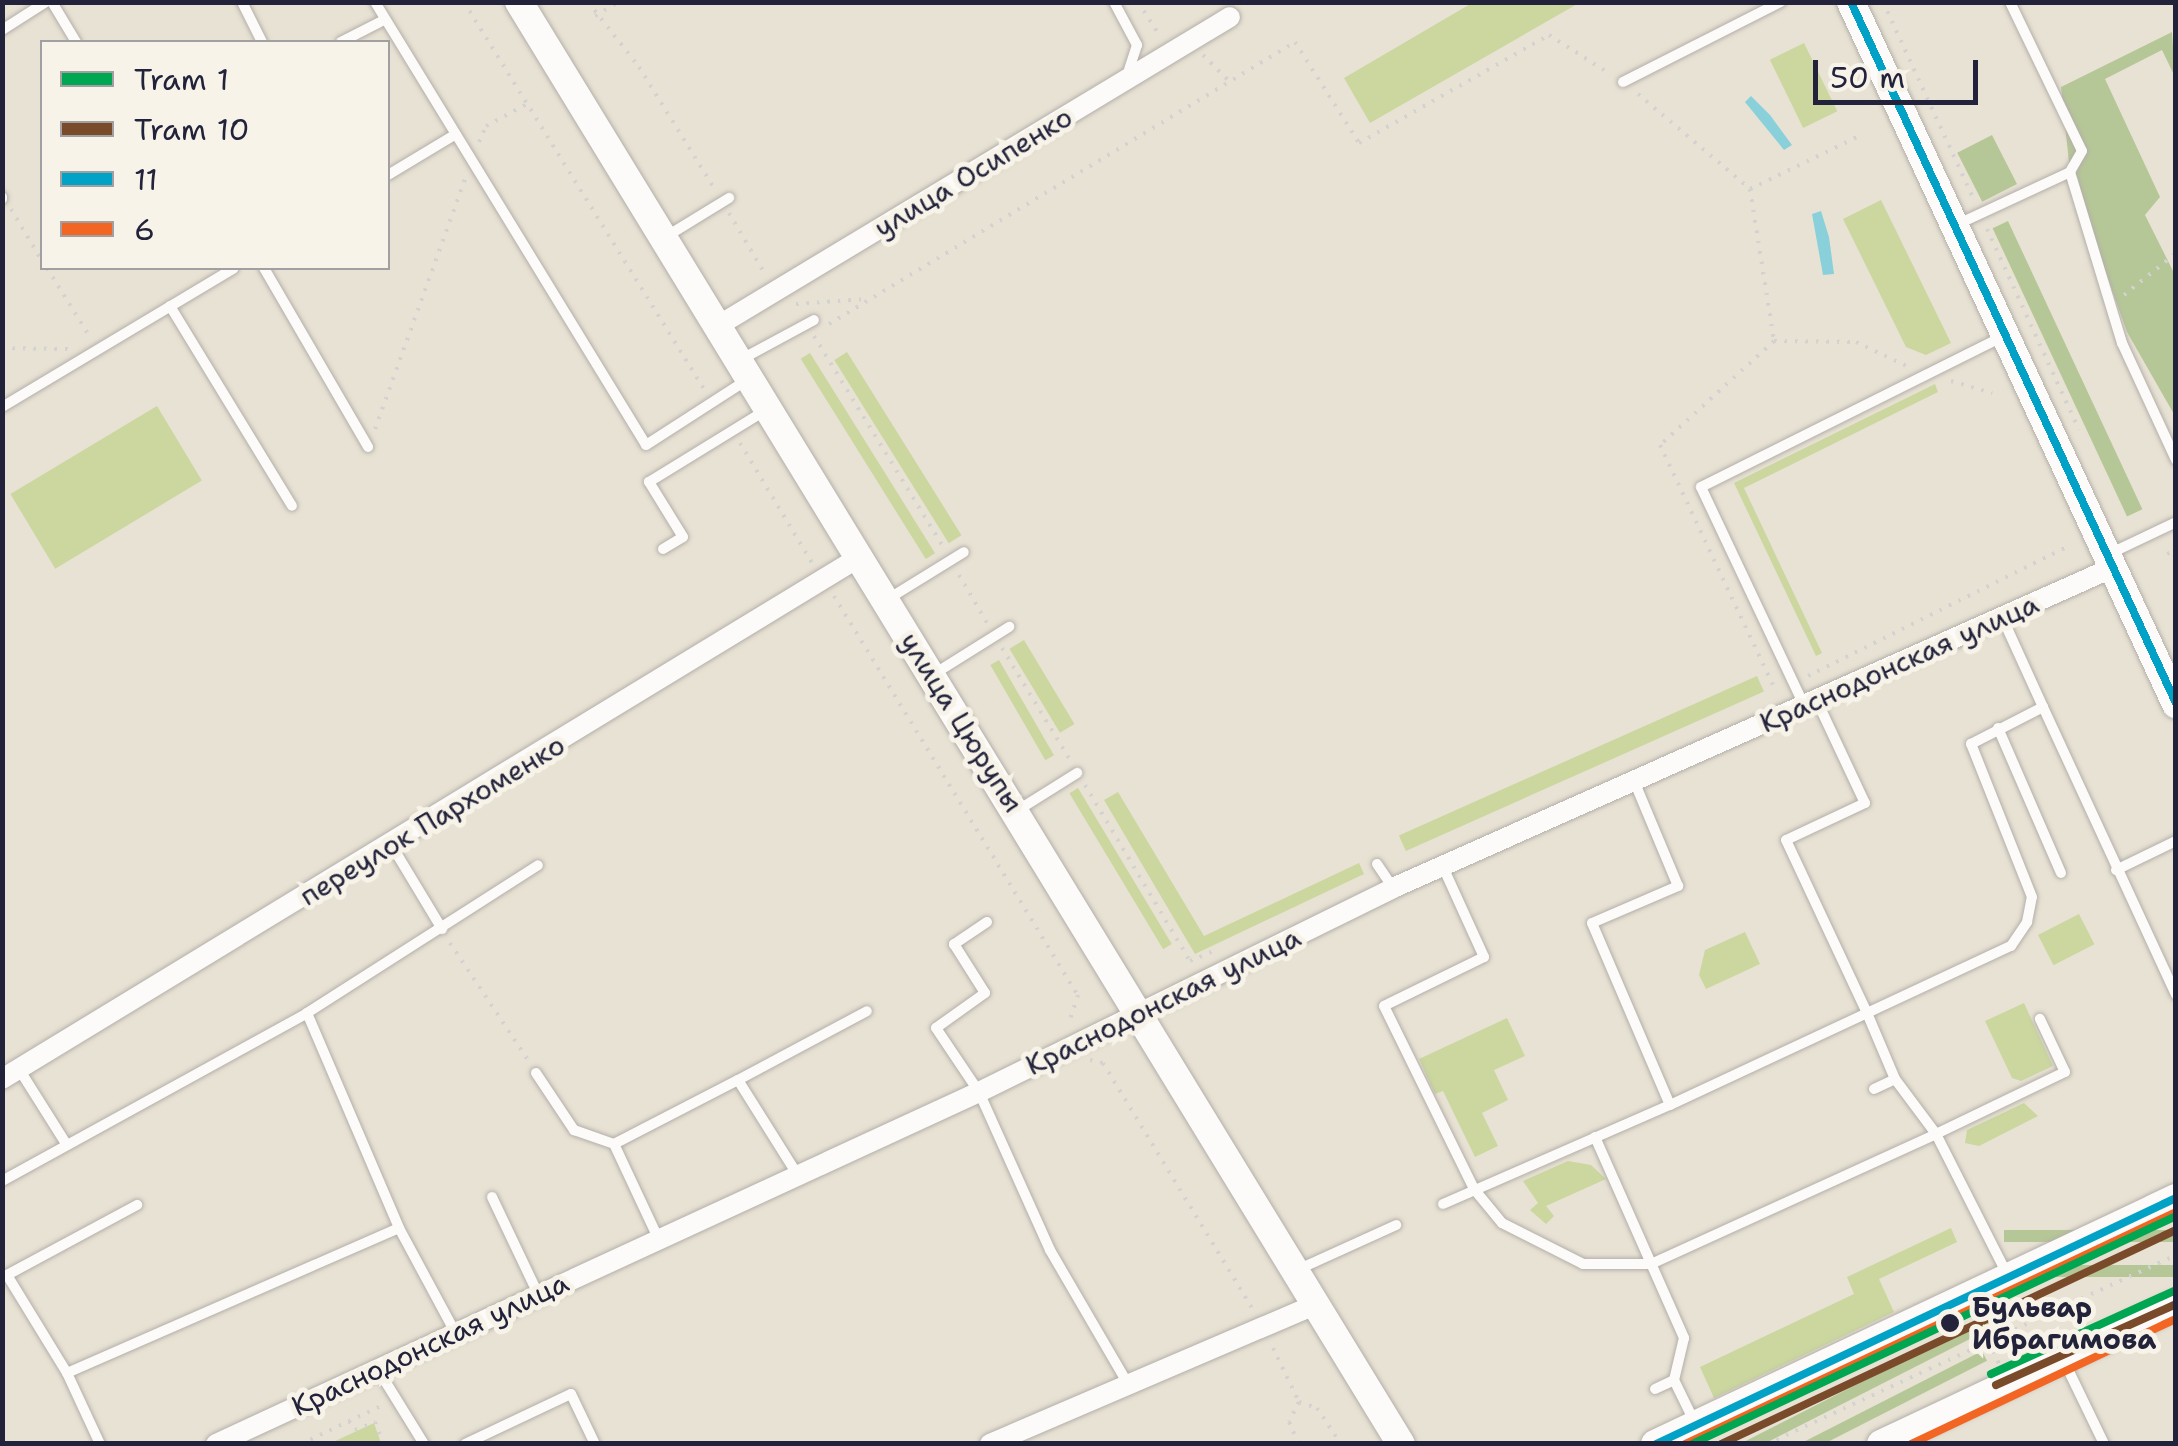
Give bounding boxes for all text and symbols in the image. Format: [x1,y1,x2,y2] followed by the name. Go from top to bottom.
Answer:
[40,40,390,270] legend
[1818,40,1983,102] scale bar
[1830,57,1905,98] text: 50 m
[134,59,229,100] text: Tram 1
[868,100,1078,244] street label: улица Осипенко
[134,109,250,150] text: Tram 10
[134,159,158,200] text: 11
[134,209,155,250] text: 6
[1754,586,2044,740] street label: Краснодонская улица
[893,626,1031,818] street label: улица Цюрупы
[293,727,571,913] street label: переулок Пархоменко
[1020,920,1306,1082] street label: Краснодонская улица
[286,1265,574,1423] street label: Краснодонская улица
[1972,1290,2156,1356] place label: Бульвар Ибрагимова
[1937,1310,1963,1336] marker: Бульвар Ибрагимова

